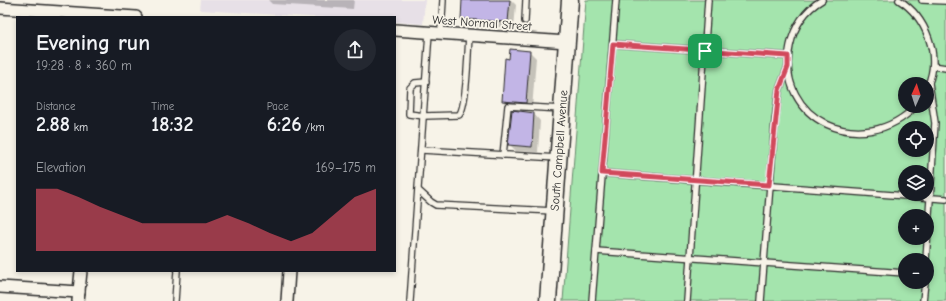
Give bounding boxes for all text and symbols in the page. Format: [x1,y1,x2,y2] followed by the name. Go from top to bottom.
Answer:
[432,13,533,34] street label: West Normal Street
[334,29,376,71] button: share
[36,30,150,56] text: Evening run
[688,34,722,68] pin
[694,40,716,62] icon: arrive
[36,58,132,73] text: 19:28 · 8 × 360 m
[898,77,934,113] north arrow
[898,77,934,289] map controls
[548,89,570,211] street label: South Campbell Avenue
[36,100,75,113] text: Distance
[151,100,174,113] text: Time
[267,100,289,113] text: Pace
[36,113,70,136] text: 2.88
[151,113,193,136] text: 18:32
[267,113,302,136] text: 6:26
[70,121,88,134] text: km
[302,121,325,134] text: /km
[898,121,934,157] button: locate
[36,160,86,175] text: Elevation
[316,160,376,175] text: 169–175 m
[898,165,934,201] button: layers
[898,209,934,245] button: +
[898,253,934,289] button: −

